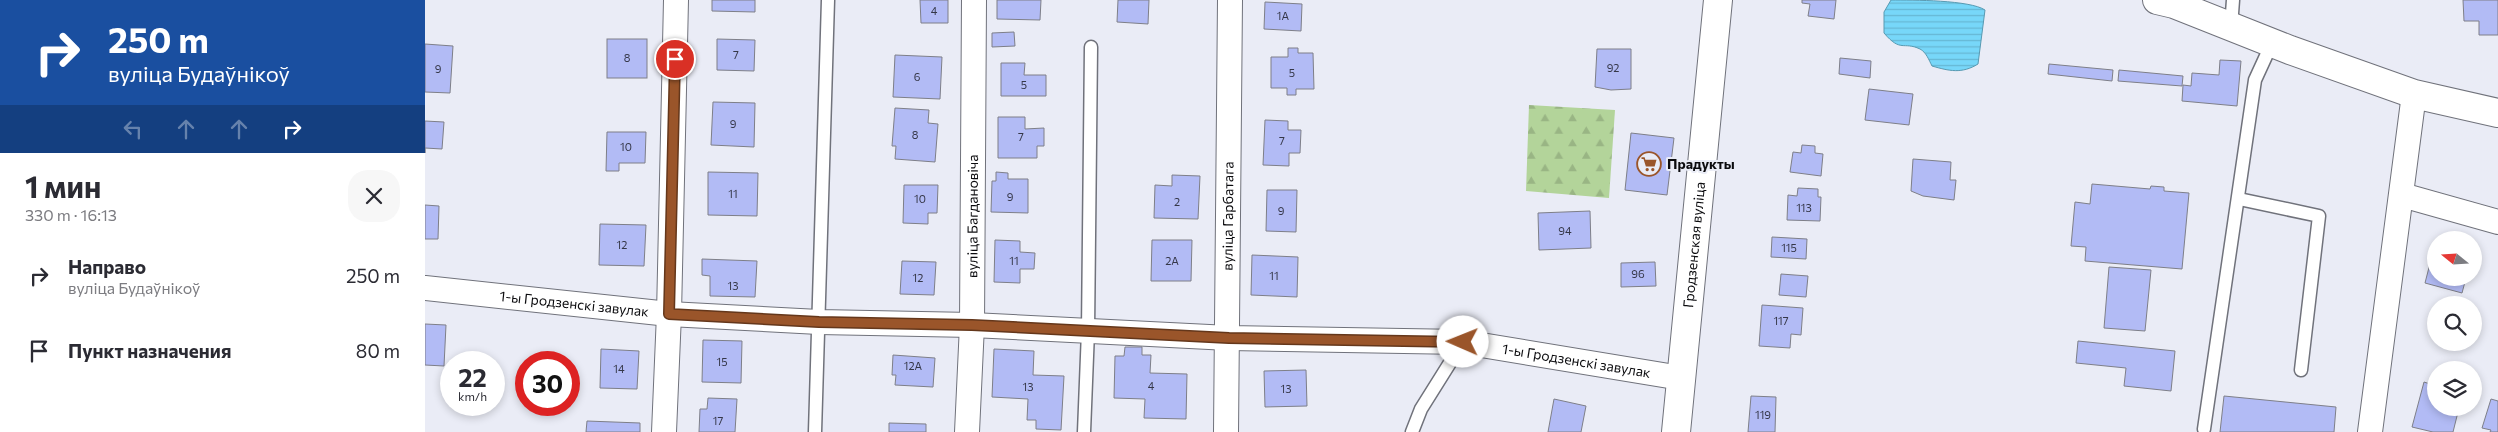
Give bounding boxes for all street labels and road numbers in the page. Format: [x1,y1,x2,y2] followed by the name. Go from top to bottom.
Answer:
[963,154,981,278] street label: вуліца Багдановіча
[1218,161,1237,271] street label: вуліца Гарбатага
[1679,181,1708,309] street label: Гродзенская вуліца
[499,287,650,320] street label: 1-ы Гродзенскі завулак
[1501,340,1653,381] street label: 1-ы Гродзенскі завулак

